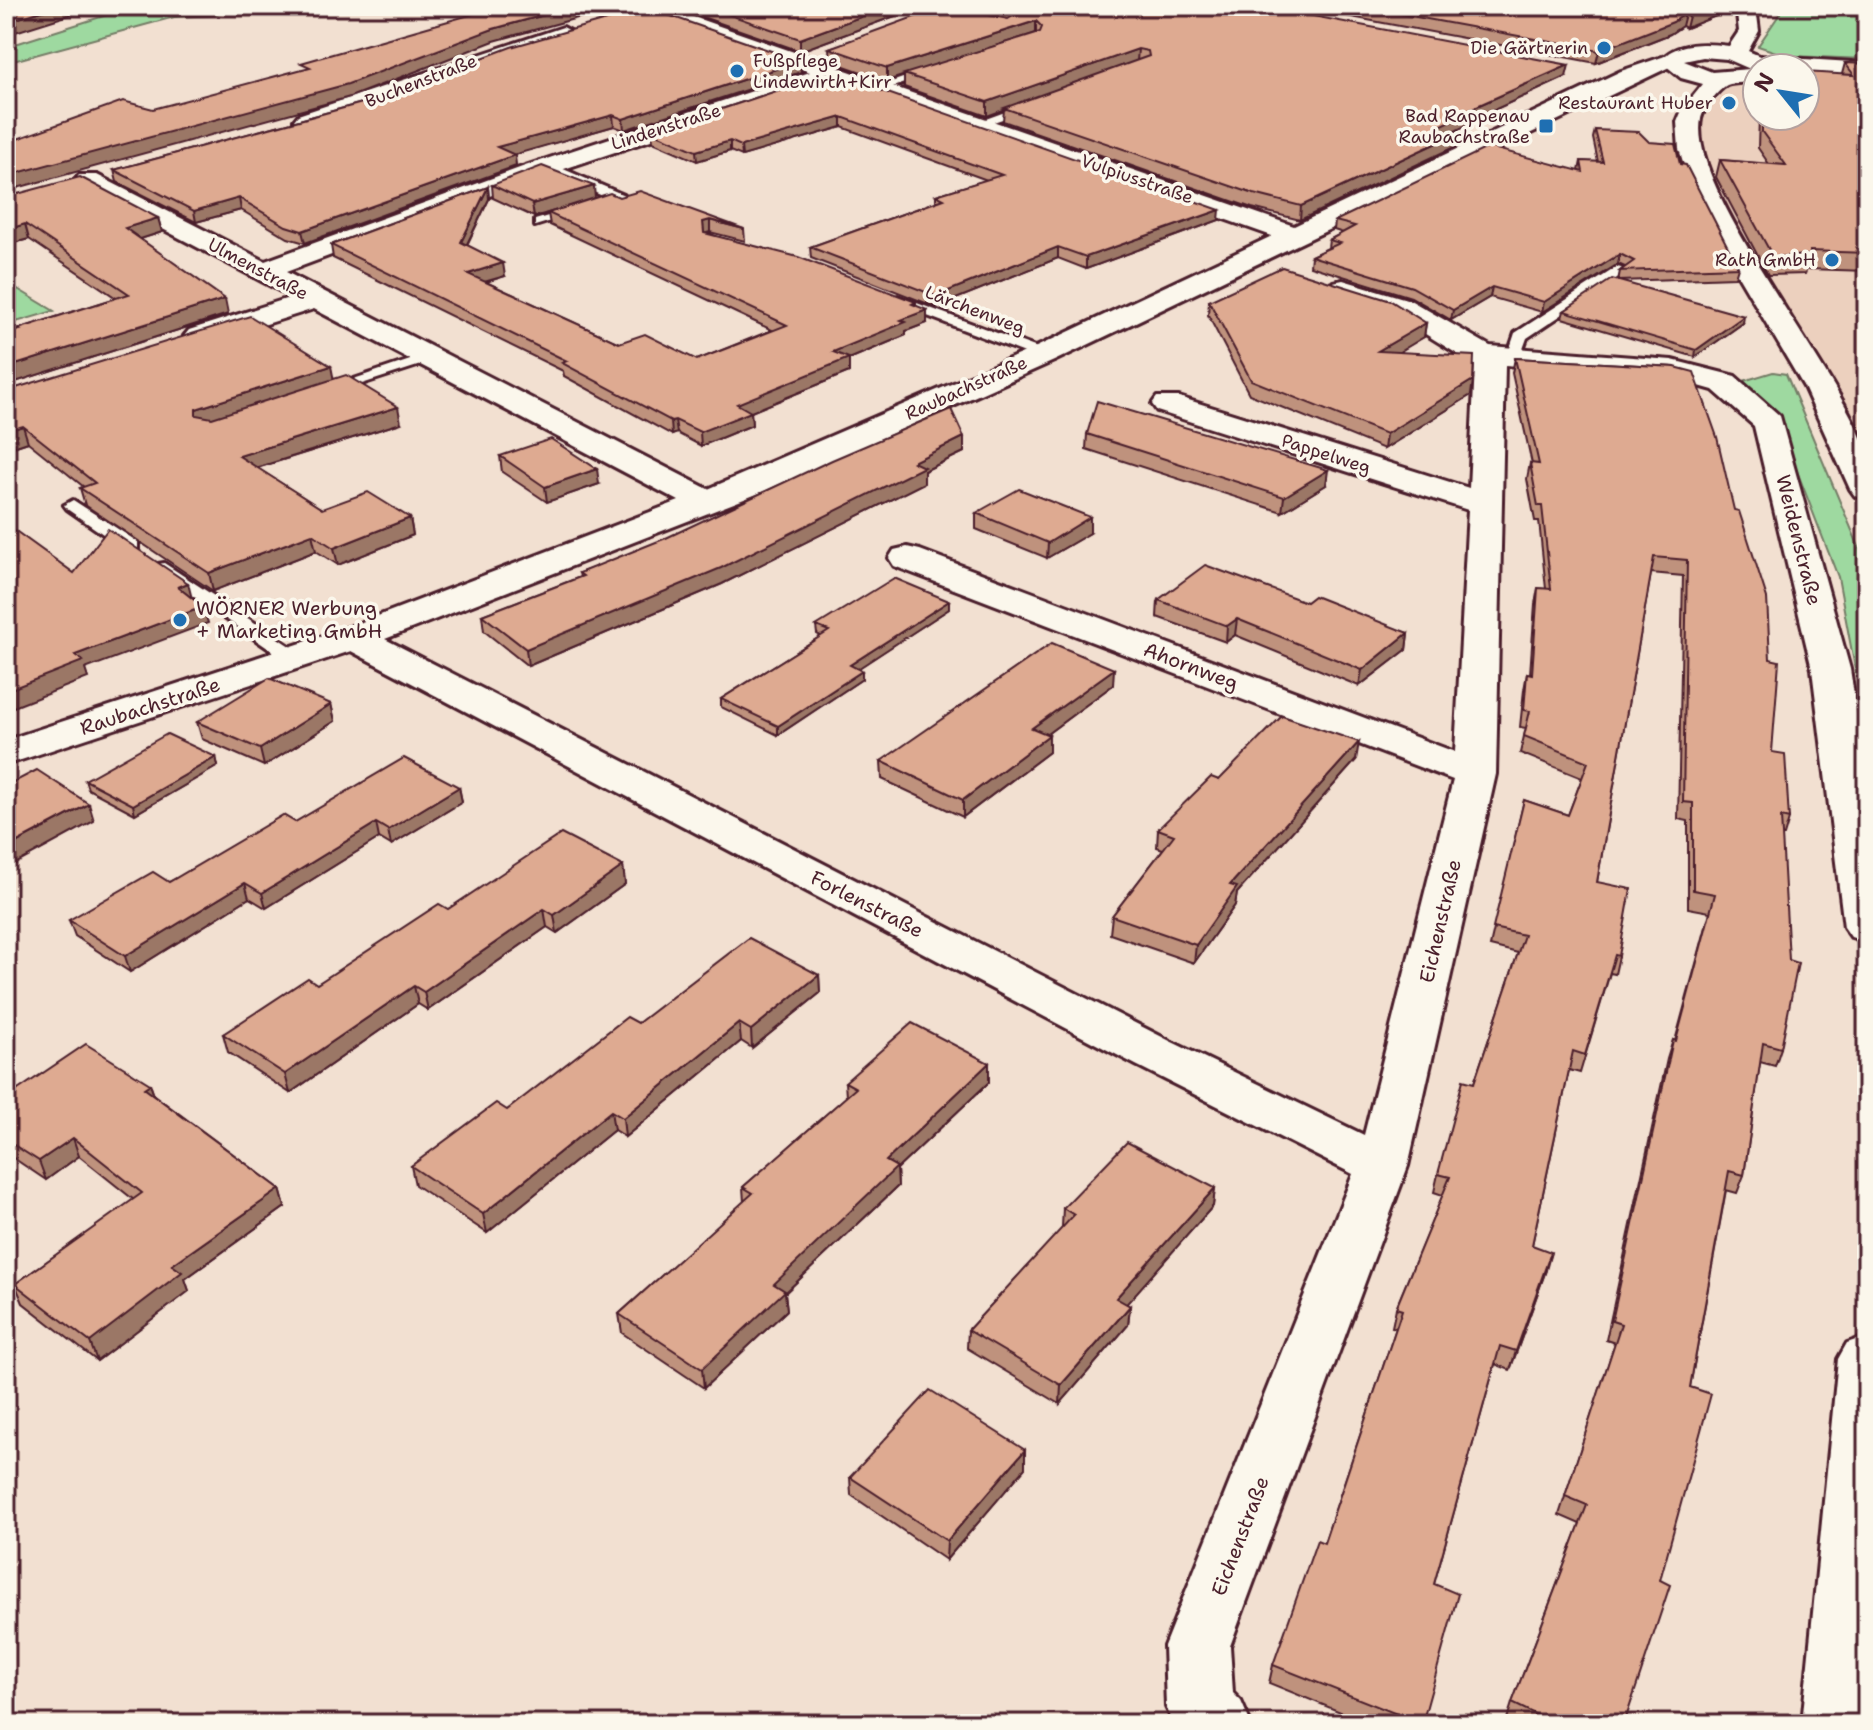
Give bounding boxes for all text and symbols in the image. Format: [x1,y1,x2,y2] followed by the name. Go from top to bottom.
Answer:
[1470,36,1588,60] place label: Die Gärtnerin
[1595,39,1613,57] marker: Die Gärtnerin
[362,49,480,113] street label: Buchenstraße
[753,49,892,94] place label: Fußpflege Lindewirth+Kirr
[1741,52,1821,132] north arrow
[728,62,746,80] marker: Fußpflege Lindewirth+Kirr
[1747,67,1781,97] text: N
[1558,91,1713,115] place label: Restaurant Huber
[1720,94,1738,112] marker: Restaurant Huber
[608,98,724,156] street label: Lindenstraße
[1399,104,1530,149] place label: Bad Rappenau Raubachstraße
[1537,117,1555,135] marker: Bad Rappenau Raubachstraße
[1078,149,1196,209] street label: Vulpiusstraße
[204,232,312,306] street label: Ulmenstraße
[1715,248,1816,272] place label: Rath GmbH
[1823,251,1841,269] marker: Rath GmbH
[922,280,1028,340] street label: Lärchenweg
[901,350,1031,426] street label: Raubachstraße
[1278,428,1374,480] street label: Pappelweg
[1770,472,1828,608] street label: Weidenstraße
[196,595,382,644] place label: WÖRNER Werbung + Marketing GmbH
[171,611,189,629] marker: WÖRNER Werbung + Marketing GmbH
[1140,636,1242,696] street label: Ahornweg
[77,671,223,741] street label: Raubachstraße
[1413,857,1467,985] street label: Eichenstraße
[806,864,928,944] street label: Forlenstraße
[1205,1473,1275,1599] street label: Eichenstraße

